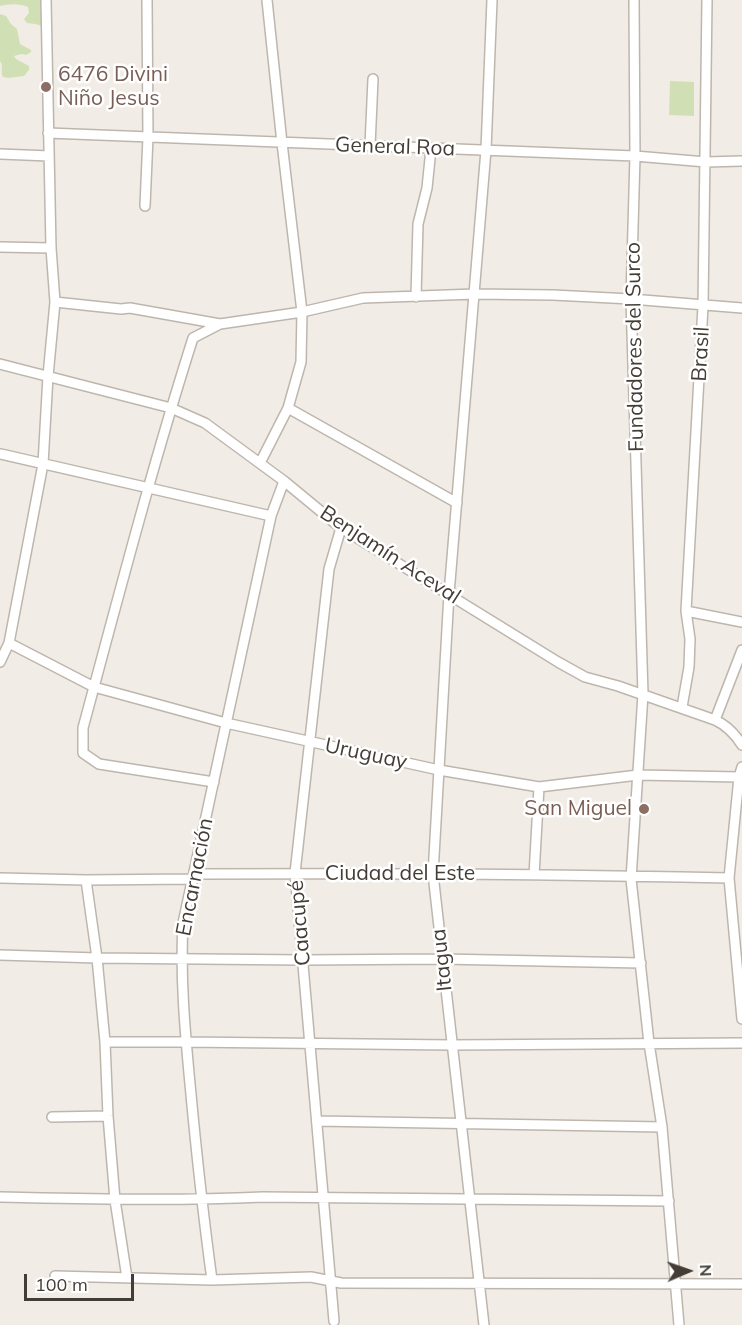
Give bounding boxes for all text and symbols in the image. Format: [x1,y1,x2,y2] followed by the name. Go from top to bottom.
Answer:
[58,62,168,112] place label: 6476 Divini Niño Jesus
[39,80,53,94] marker: 6476 Divini Niño Jesus
[335,132,455,162] street label: General Roa
[621,242,649,452] street label: Fundadores del Surco
[687,326,715,382] street label: Brasil
[315,500,465,610] street label: Benjamín Aceval
[323,733,409,775] street label: Uruguay
[524,796,632,822] place label: San Miguel
[637,802,651,816] marker: San Miguel
[171,816,219,938] street label: Encarnación
[325,861,475,887] street label: Ciudad del Este
[284,879,316,967] street label: Caacupé
[426,927,458,993] street label: Itagua
[658,1241,718,1301] north arrow
[27,1262,136,1300] scale bar
[696,1264,716,1277] text: N
[35,1273,88,1296] text: 100 m

